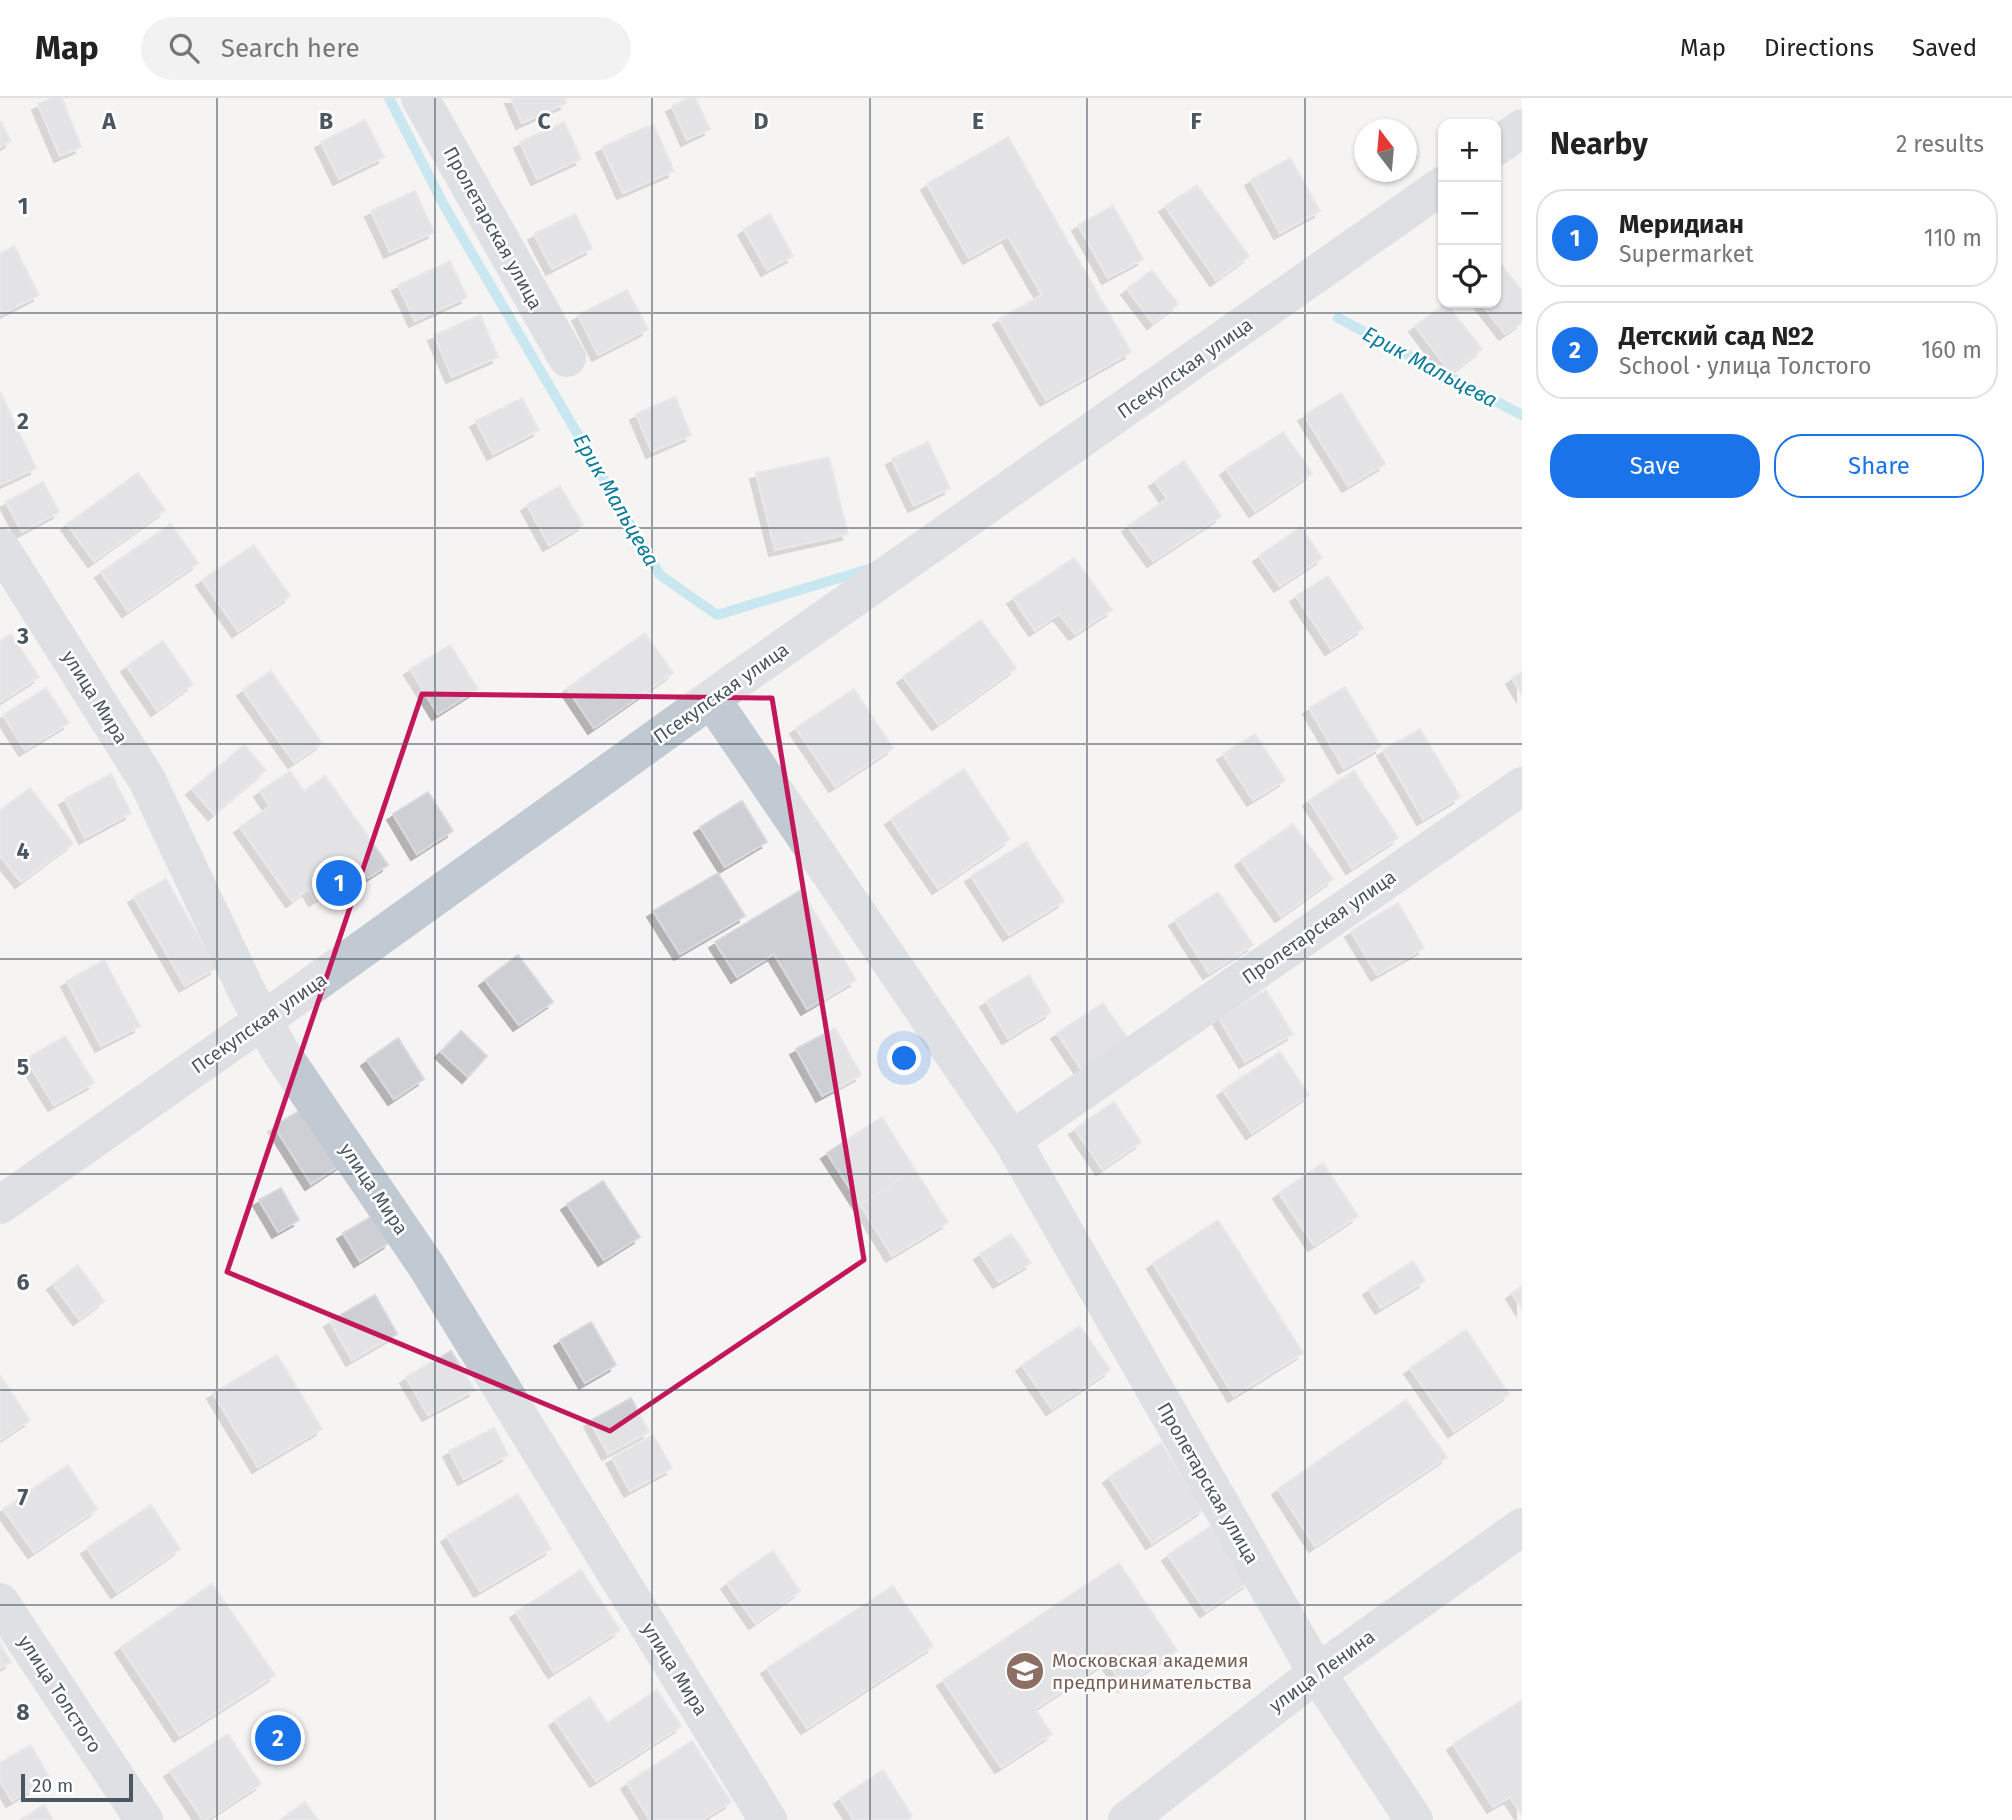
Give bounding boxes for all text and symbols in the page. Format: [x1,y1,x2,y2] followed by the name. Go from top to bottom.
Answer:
[141,17,631,80] search box
[35,28,99,68] text: Map
[165,29,203,67] icon: search
[221,33,360,64] text: Search here
[1680,34,1726,62] text: Map
[1764,34,1874,62] text: Directions
[1912,34,1977,62] text: Saved
[101,107,116,135] text: A
[319,107,333,135] text: B
[537,107,551,135] text: C
[754,107,769,135] text: D
[972,107,984,135] text: E
[1190,107,1202,135] text: F
[1354,119,1417,182] north arrow
[1438,119,1501,308] map controls
[1438,119,1501,182] button: +
[1550,126,1648,162] text: Nearby
[1896,130,1984,158] text: 2 results
[439,143,547,313] street label: Пролетарская улица
[1438,182,1501,245] button: −
[18,192,28,220] text: 1
[1619,209,1744,240] text: Меридиан
[1570,224,1580,252] text: 1
[1924,224,1982,252] text: 110 m
[1619,240,1754,268] text: Supermarket
[1438,245,1501,308] button: locate
[1113,313,1257,423] street label: Псекупская улица
[1358,321,1502,413] water label: Ерик Мальцева
[1619,321,1814,352] text: Детский сад №2
[1569,336,1581,364] text: 2
[1921,336,1982,364] text: 160 m
[1619,352,1872,380] text: School · улица Толстого
[17,407,29,435] text: 2
[568,429,664,571] water label: Ерик Мальцева
[1550,434,1760,498] button: Save
[1774,434,1984,498] button: Share
[16,622,29,650] text: 3
[649,638,793,748] street label: Псекупская улица
[57,646,133,748] street label: улица Мира
[17,837,30,865] text: 4
[316,857,362,909] pin: 1
[1238,865,1400,989] street label: Пролетарская улица
[187,968,331,1078] street label: Псекупская улица
[887,1041,921,1075] your location
[17,1053,29,1081] text: 5
[335,1139,413,1239] street label: улица Мира
[17,1268,30,1296] text: 6
[1152,1398,1264,1568] street label: Пролетарская улица
[18,1483,29,1511] text: 7
[637,1618,713,1720] street label: улица Мира
[1265,1625,1379,1717] street label: улица Ленина
[13,1631,107,1757] street label: улица Толстого
[1052,1649,1252,1694] place label: Московская академия предпринимательства
[1004,1650,1046,1692] school or university icon: Московская академия предпринимательства
[16,1698,30,1726] text: 8
[255,1712,301,1764] pin: 2
[21,1771,133,1803] scale bar
[32,1774,73,1797] text: 20 m

